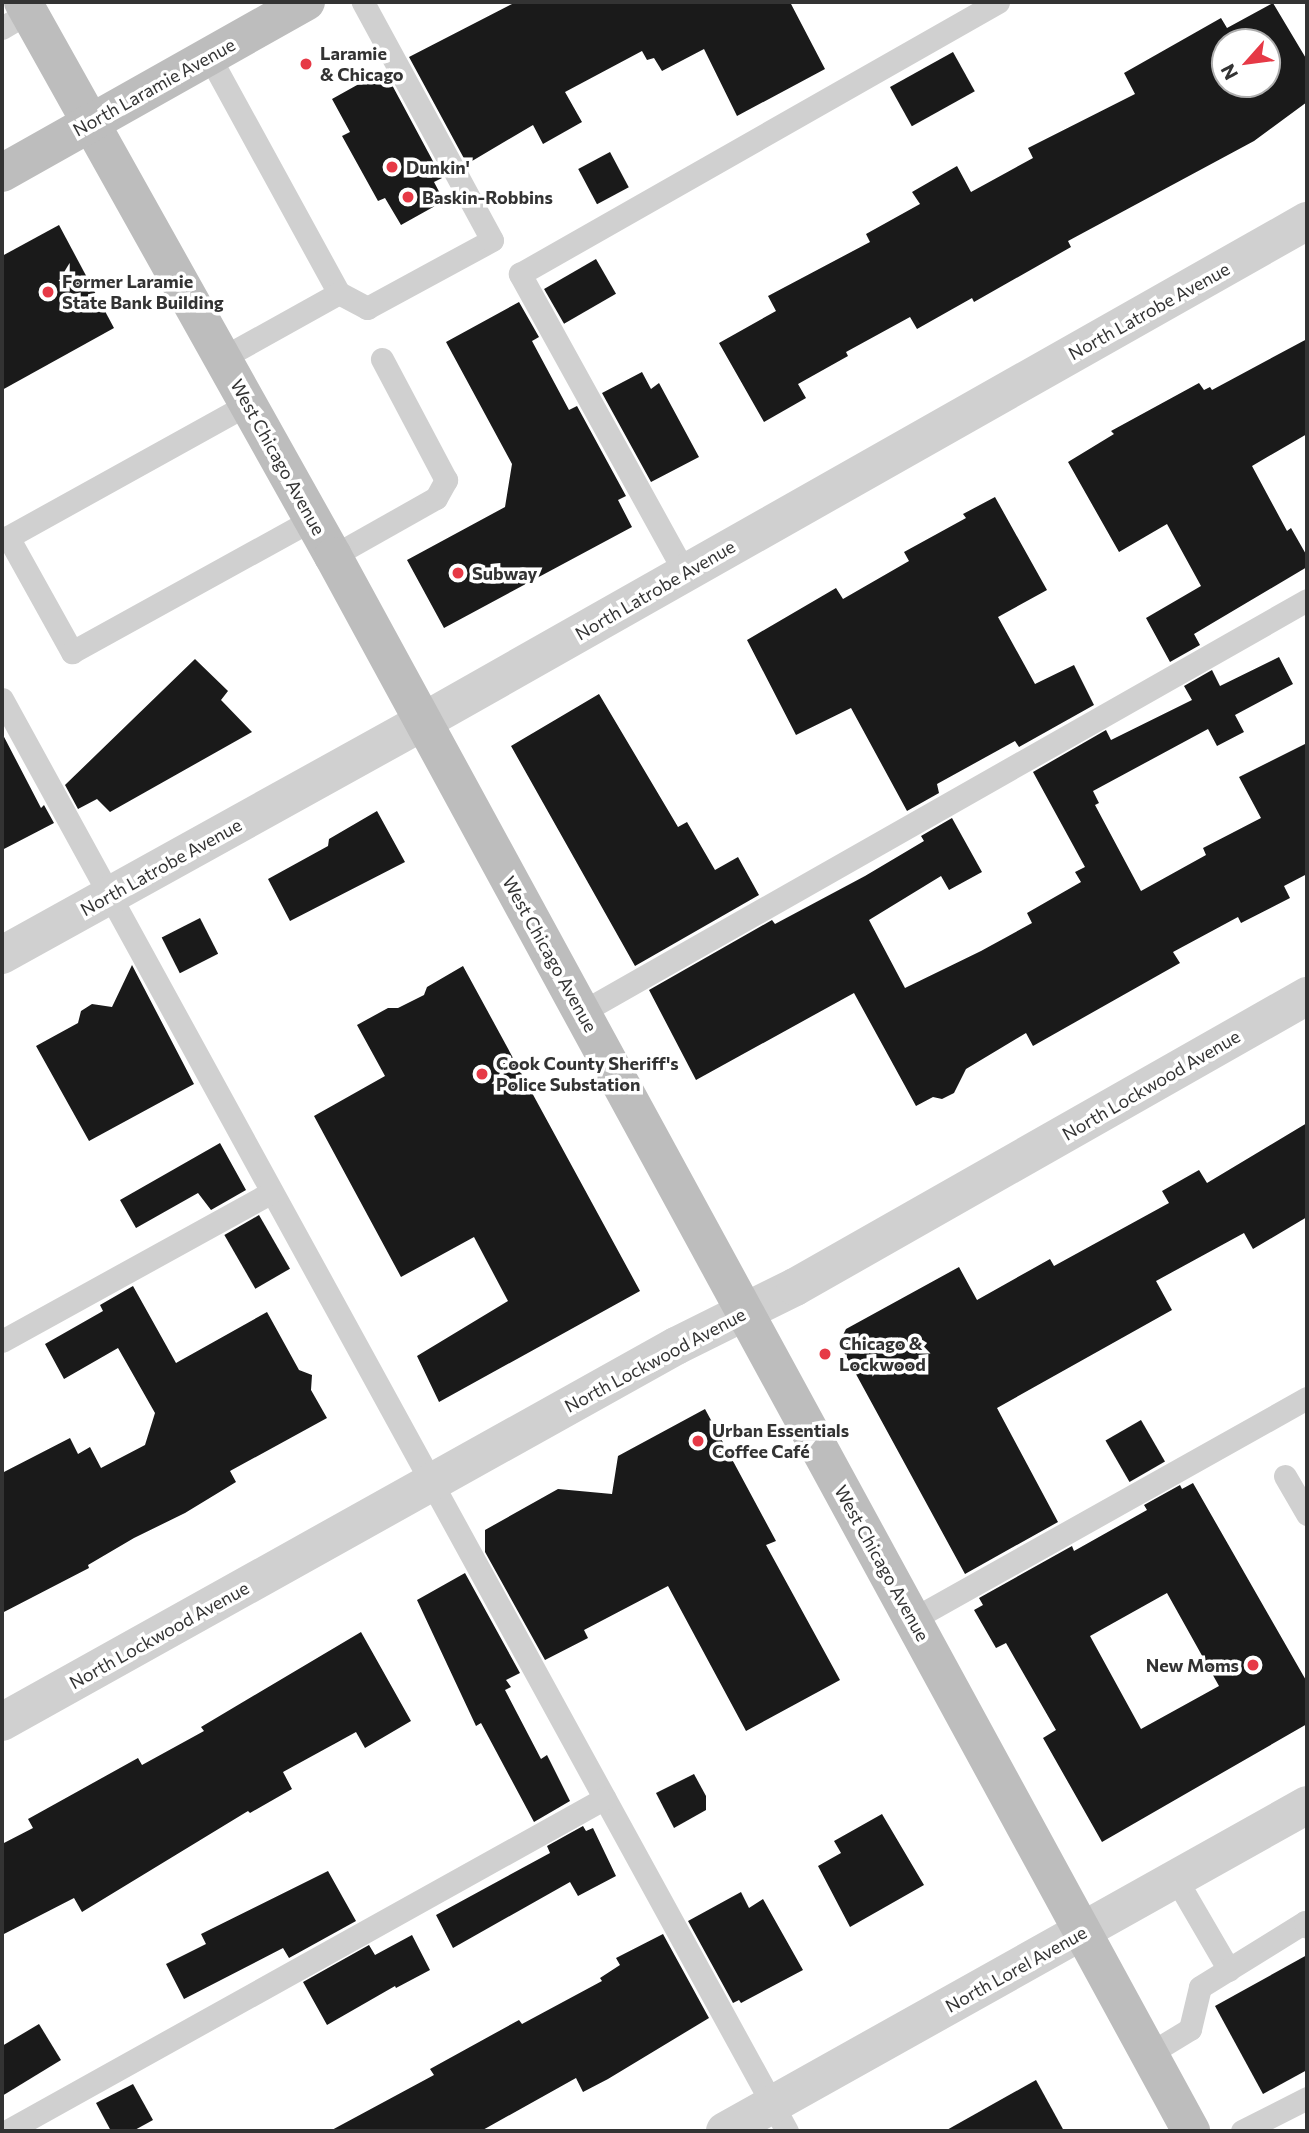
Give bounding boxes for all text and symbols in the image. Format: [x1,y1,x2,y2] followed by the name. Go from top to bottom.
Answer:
[1211,28,1281,98] north arrow
[69,33,239,141] street label: North Laramie Avenue
[320,43,404,86] place label: Laramie & Chicago
[298,56,314,72] marker: Laramie & Chicago
[1215,60,1242,84] text: N
[406,156,470,178] place label: Dunkin'
[384,159,400,175] marker: Dunkin'
[422,186,553,208] place label: Baskin-Robbins
[400,189,416,205] marker: Baskin-Robbins
[1065,258,1233,364] street label: North Latrobe Avenue
[62,271,224,314] place label: Former Laramie State Bank Building
[40,284,56,300] marker: Former Laramie State Bank Building
[226,375,330,539] street label: West Chicago Avenue
[571,535,739,645] street label: North Latrobe Avenue
[472,562,537,584] place label: Subway
[450,565,466,581] marker: Subway
[77,814,245,920] street label: North Latrobe Avenue
[498,872,602,1036] street label: West Chicago Avenue
[1058,1025,1244,1145] street label: North Lockwood Avenue
[496,1053,679,1096] place label: Cook County Sheriff's Police Substation
[474,1066,490,1082] marker: Cook County Sheriff's Police Substation
[561,1303,749,1417] street label: North Lockwood Avenue
[839,1333,926,1376] place label: Chicago & Lockwood
[817,1346,833,1362] marker: Chicago & Lockwood
[712,1420,849,1462] place label: Urban Essentials Coffee Café
[690,1433,706,1449] marker: Urban Essentials Coffee Café
[830,1481,934,1645] street label: West Chicago Avenue
[66,1577,252,1693] street label: North Lockwood Avenue
[1146,1654,1239,1676] place label: New Moms
[1245,1657,1261,1673] marker: New Moms
[942,1921,1090,2017] street label: North Lorel Avenue

